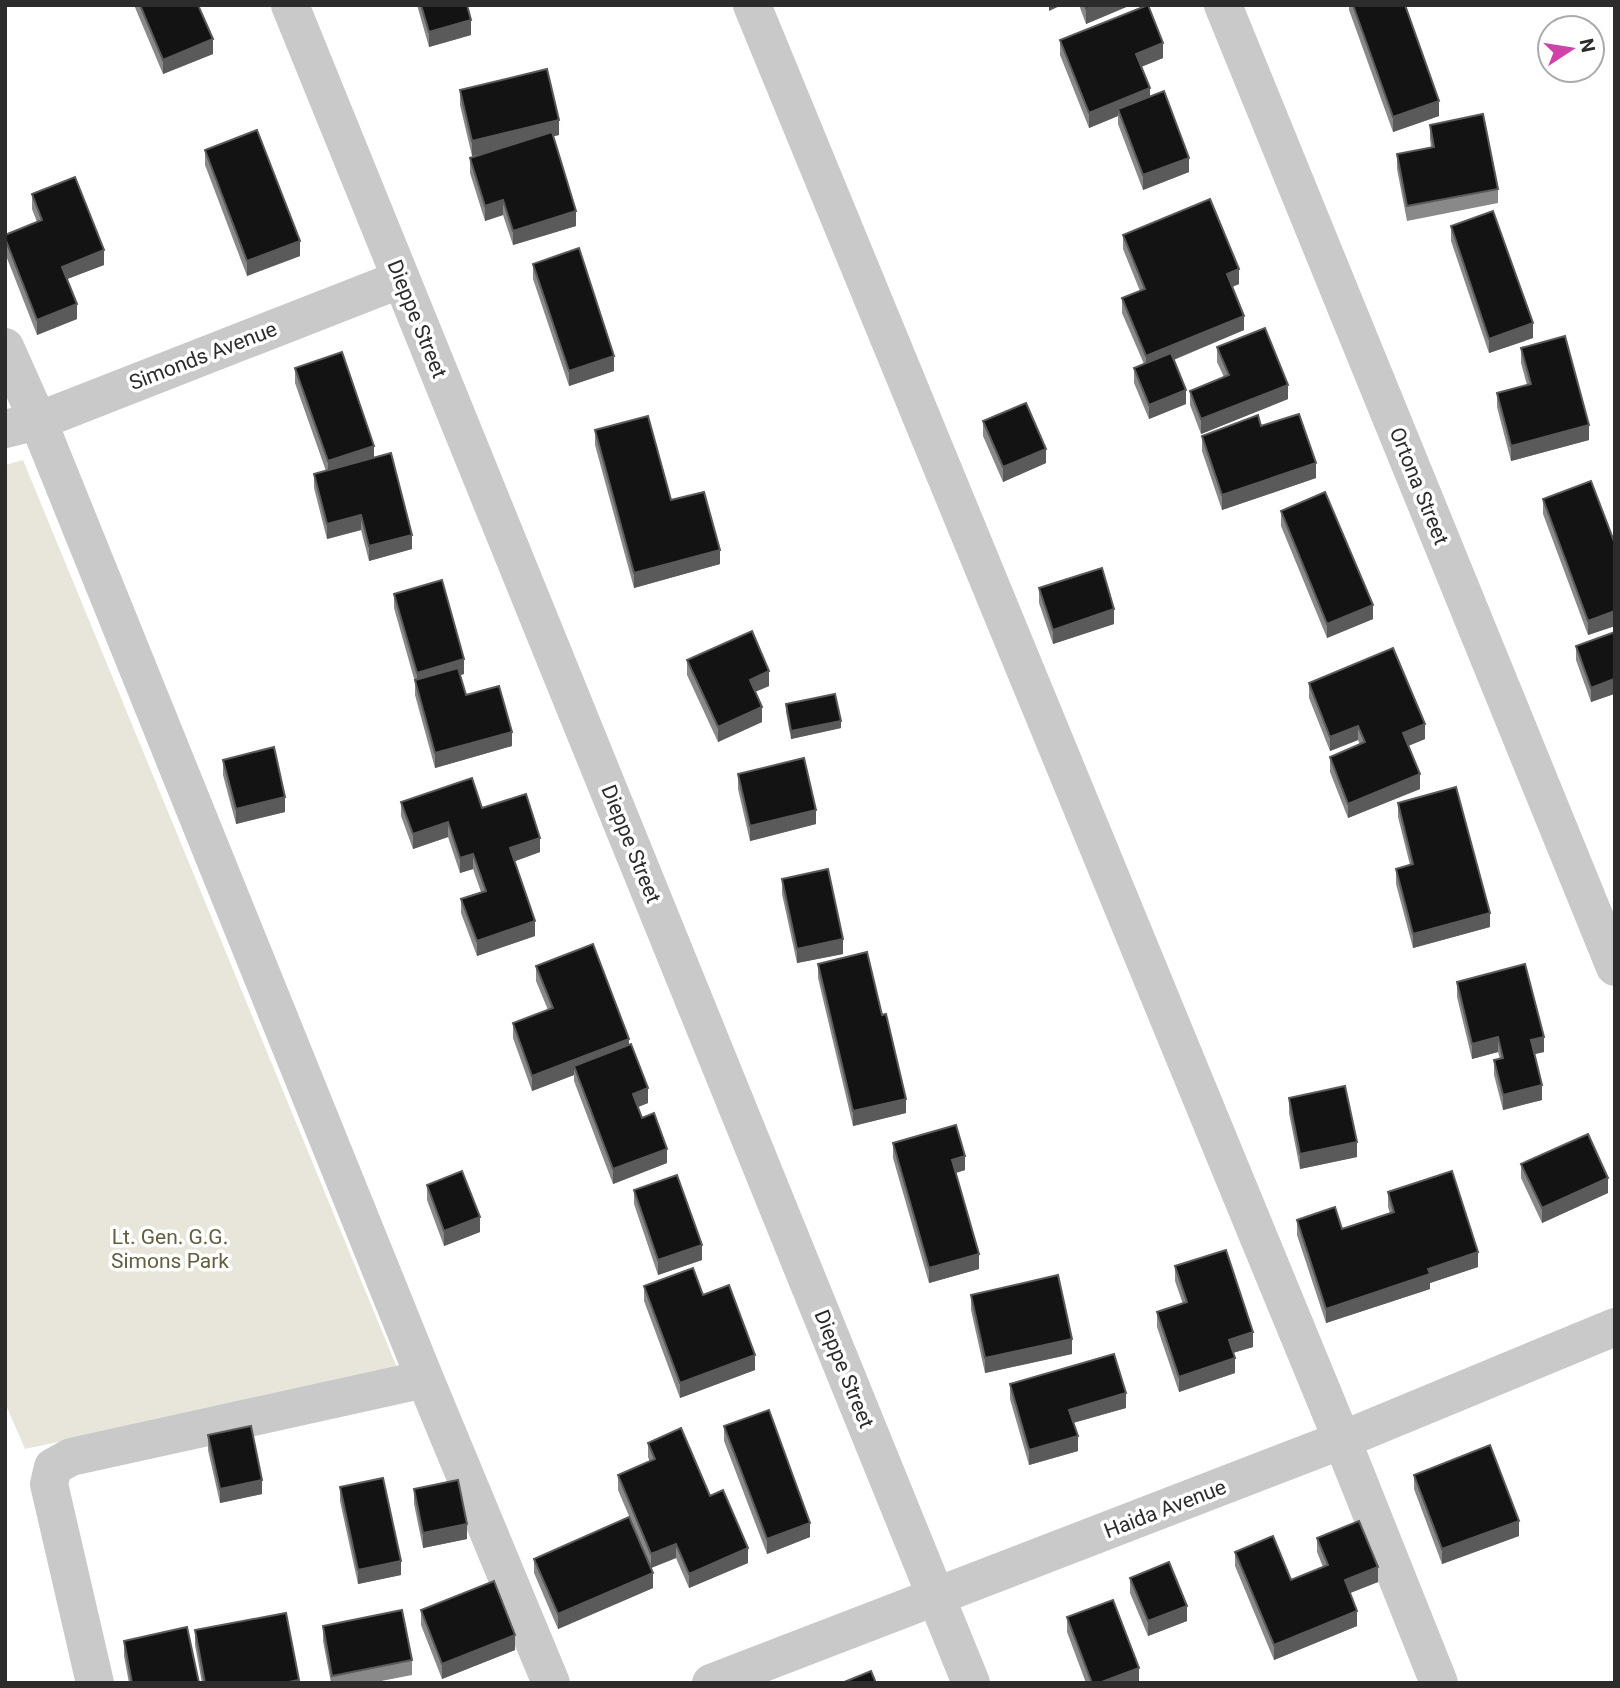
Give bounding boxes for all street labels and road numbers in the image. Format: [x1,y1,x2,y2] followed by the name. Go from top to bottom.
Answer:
[382,256,452,382] street label: Dieppe Street
[126,317,280,395] street label: Simonds Avenue
[1385,424,1453,548] street label: Ortona Street
[596,781,666,907] street label: Dieppe Street
[809,1306,879,1432] street label: Dieppe Street
[1101,1475,1229,1543] street label: Haida Avenue

